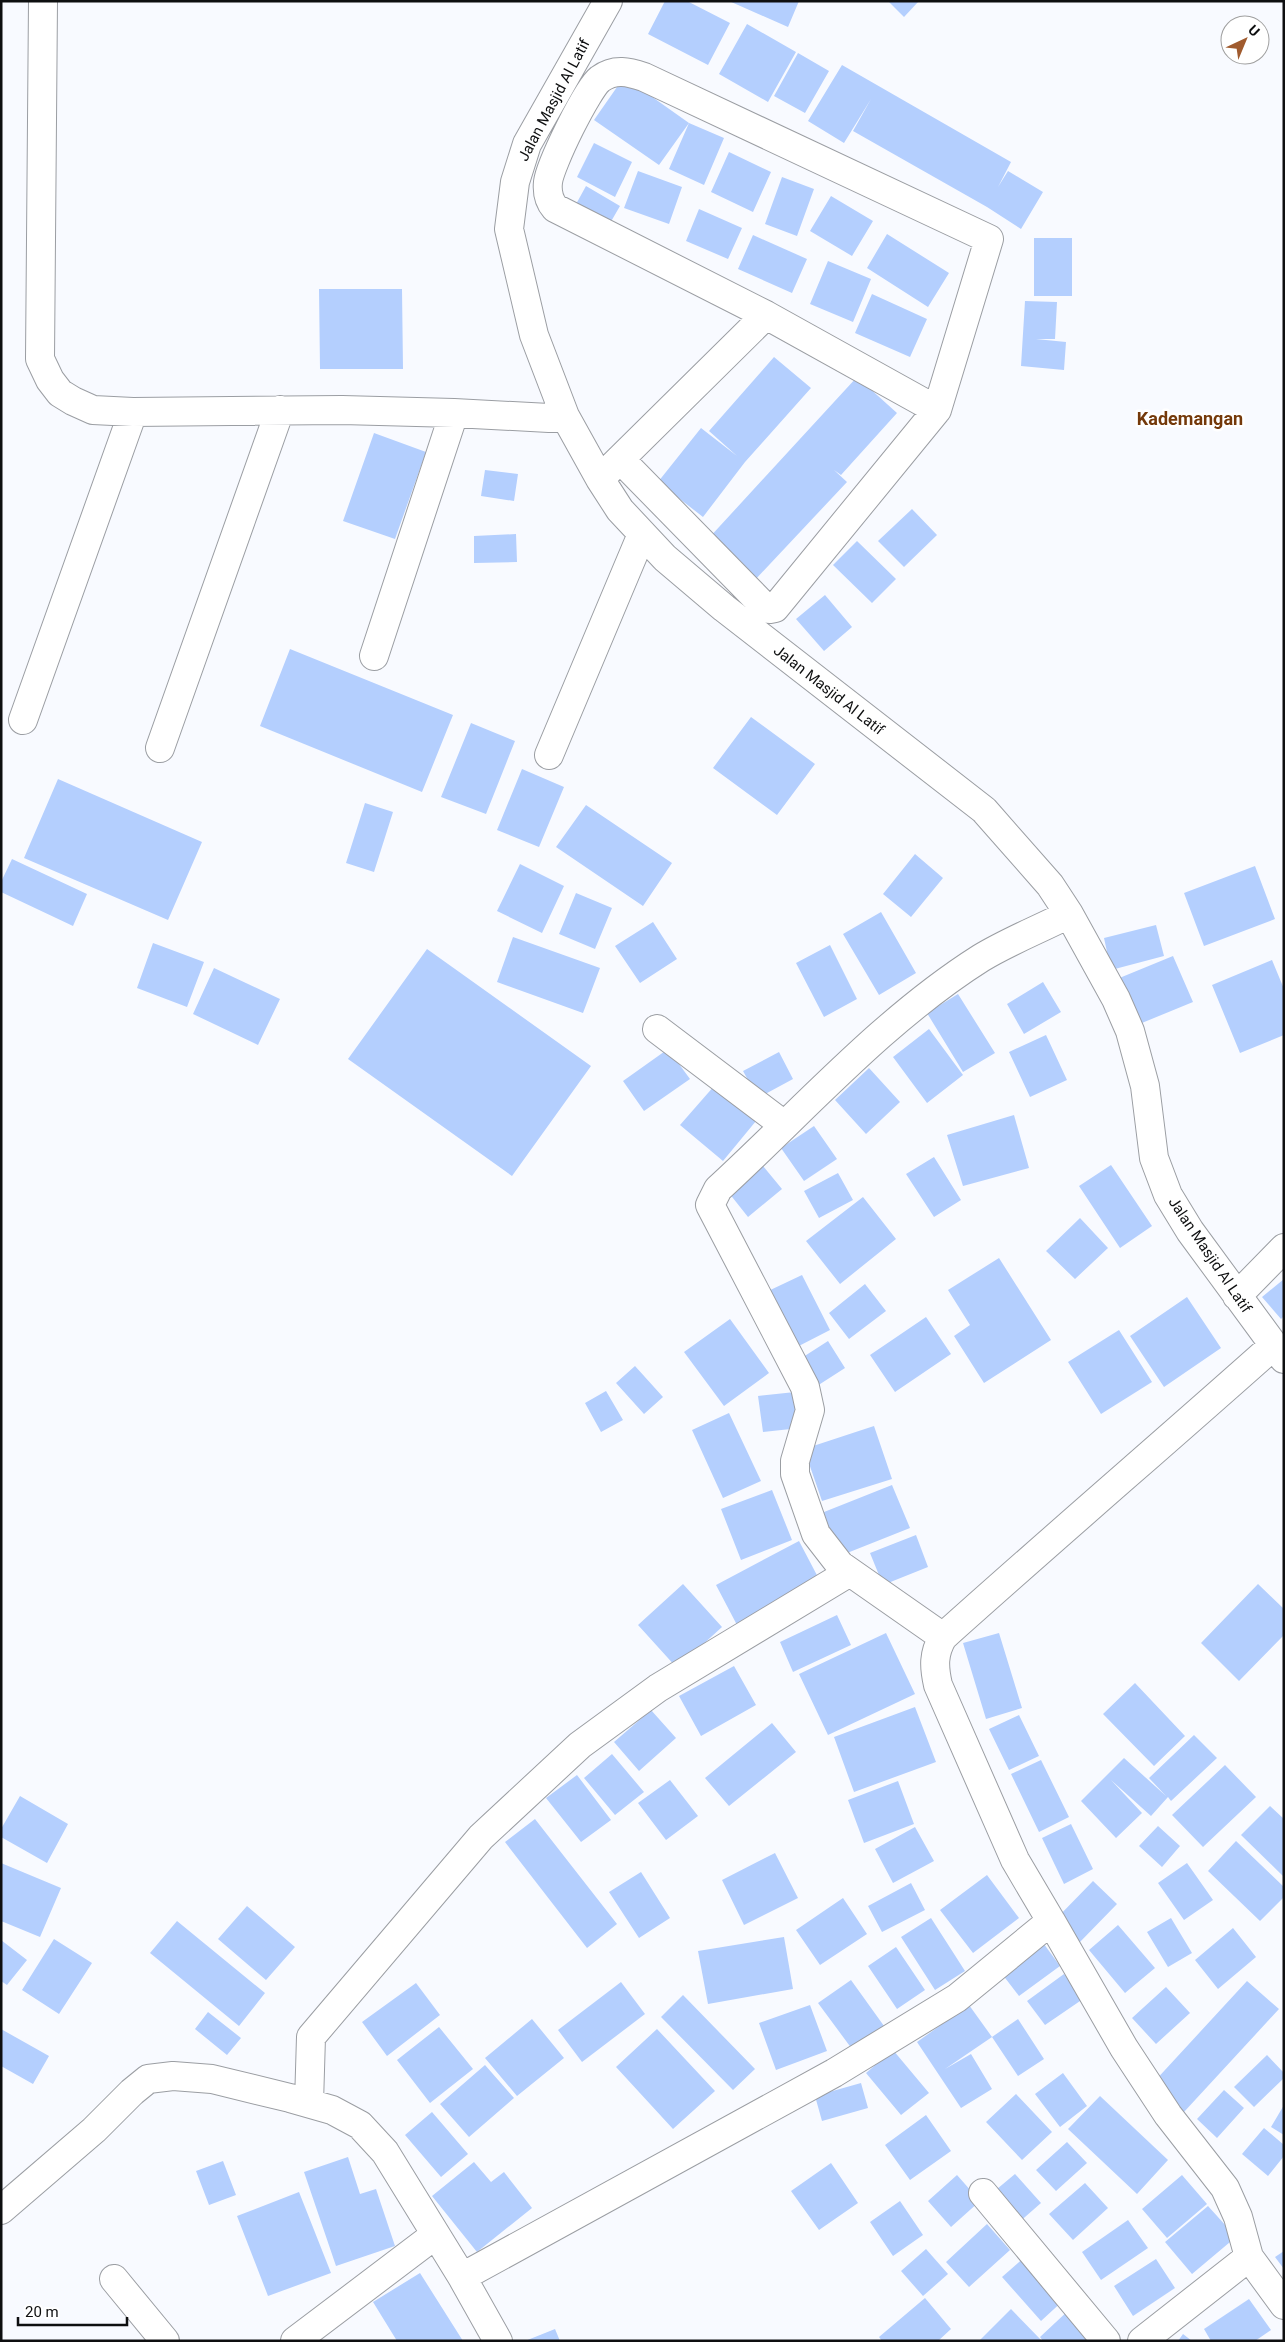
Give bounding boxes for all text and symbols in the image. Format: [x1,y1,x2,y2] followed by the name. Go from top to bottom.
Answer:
[1220,15,1270,65] north arrow
[1245,22,1263,40] text: U
[514,35,594,164] street label: Jalan Masjid Al Latif
[1137,408,1243,429] district label: Kademangan
[770,641,889,739] street label: Jalan Masjid Al Latif
[1165,1194,1256,1317] street label: Jalan Masjid Al Latif
[18,2294,126,2326] scale bar
[25,2303,59,2321] text: 20 m

